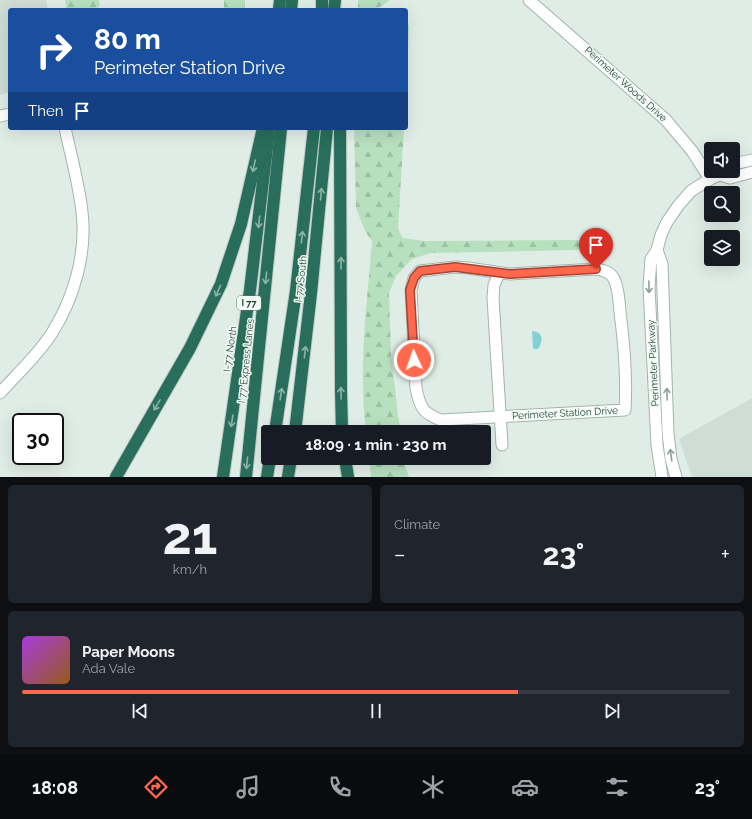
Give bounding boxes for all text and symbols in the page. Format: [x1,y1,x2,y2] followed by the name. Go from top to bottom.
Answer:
[94,23,161,56] text: 80 m
[28,24,80,76] icon: right
[583,44,669,124] street label: Perimeter Woods Drive
[94,57,285,78] text: Perimeter Station Drive
[71,100,93,122] icon: arrive
[28,102,63,120] text: Then
[704,142,740,266] map controls
[704,142,740,178] button: sound
[250,159,258,172] one-way arrow
[704,186,740,222] button: search
[317,188,325,201] one-way arrow
[255,215,263,228] one-way arrow
[579,228,613,269] pin
[704,230,740,266] button: layers
[298,231,306,244] one-way arrow
[585,234,607,256] icon: arrive
[293,255,309,303] street label: I-77 South
[337,257,345,270] one-way arrow
[262,271,270,284] one-way arrow
[645,280,653,293] one-way arrow
[214,284,221,296] one-way arrow
[237,296,261,310] road number: I 77
[236,318,256,404] street label: I 77 Express Lanes
[645,319,661,407] street label: Perimeter Parkway
[221,325,239,372] street label: I-77 North
[393,339,435,381] position arrow
[301,346,309,359] one-way arrow
[277,387,285,400] one-way arrow
[337,387,345,400] one-way arrow
[663,388,670,401] one-way arrow
[153,399,160,411] one-way arrow
[512,405,618,421] street label: Perimeter Station Drive
[12,413,64,465] speed limit sign: 30
[228,414,236,427] one-way arrow
[306,436,446,454] text: 18:09 · 1 min · 230 m
[667,449,675,462] one-way arrow
[244,456,251,469] one-way arrow
[162,505,218,566] text: 21
[394,517,440,532] text: Climate
[542,537,584,572] text: 23°
[394,541,406,567] text: −
[721,541,730,567] text: +
[173,562,207,577] text: km/h
[82,643,175,661] text: Paper Moons
[82,661,135,676] text: Ada Vale
[129,700,151,722] icon: previous
[365,700,387,722] icon: pause
[601,700,623,722] icon: next
[142,773,170,801] icon: directions
[234,773,262,801] icon: music
[326,773,354,801] icon: phone
[419,773,447,801] icon: climate
[511,773,539,801] icon: car
[603,773,631,801] icon: filters
[32,777,78,798] text: 18:08
[695,777,720,798] text: 23°

